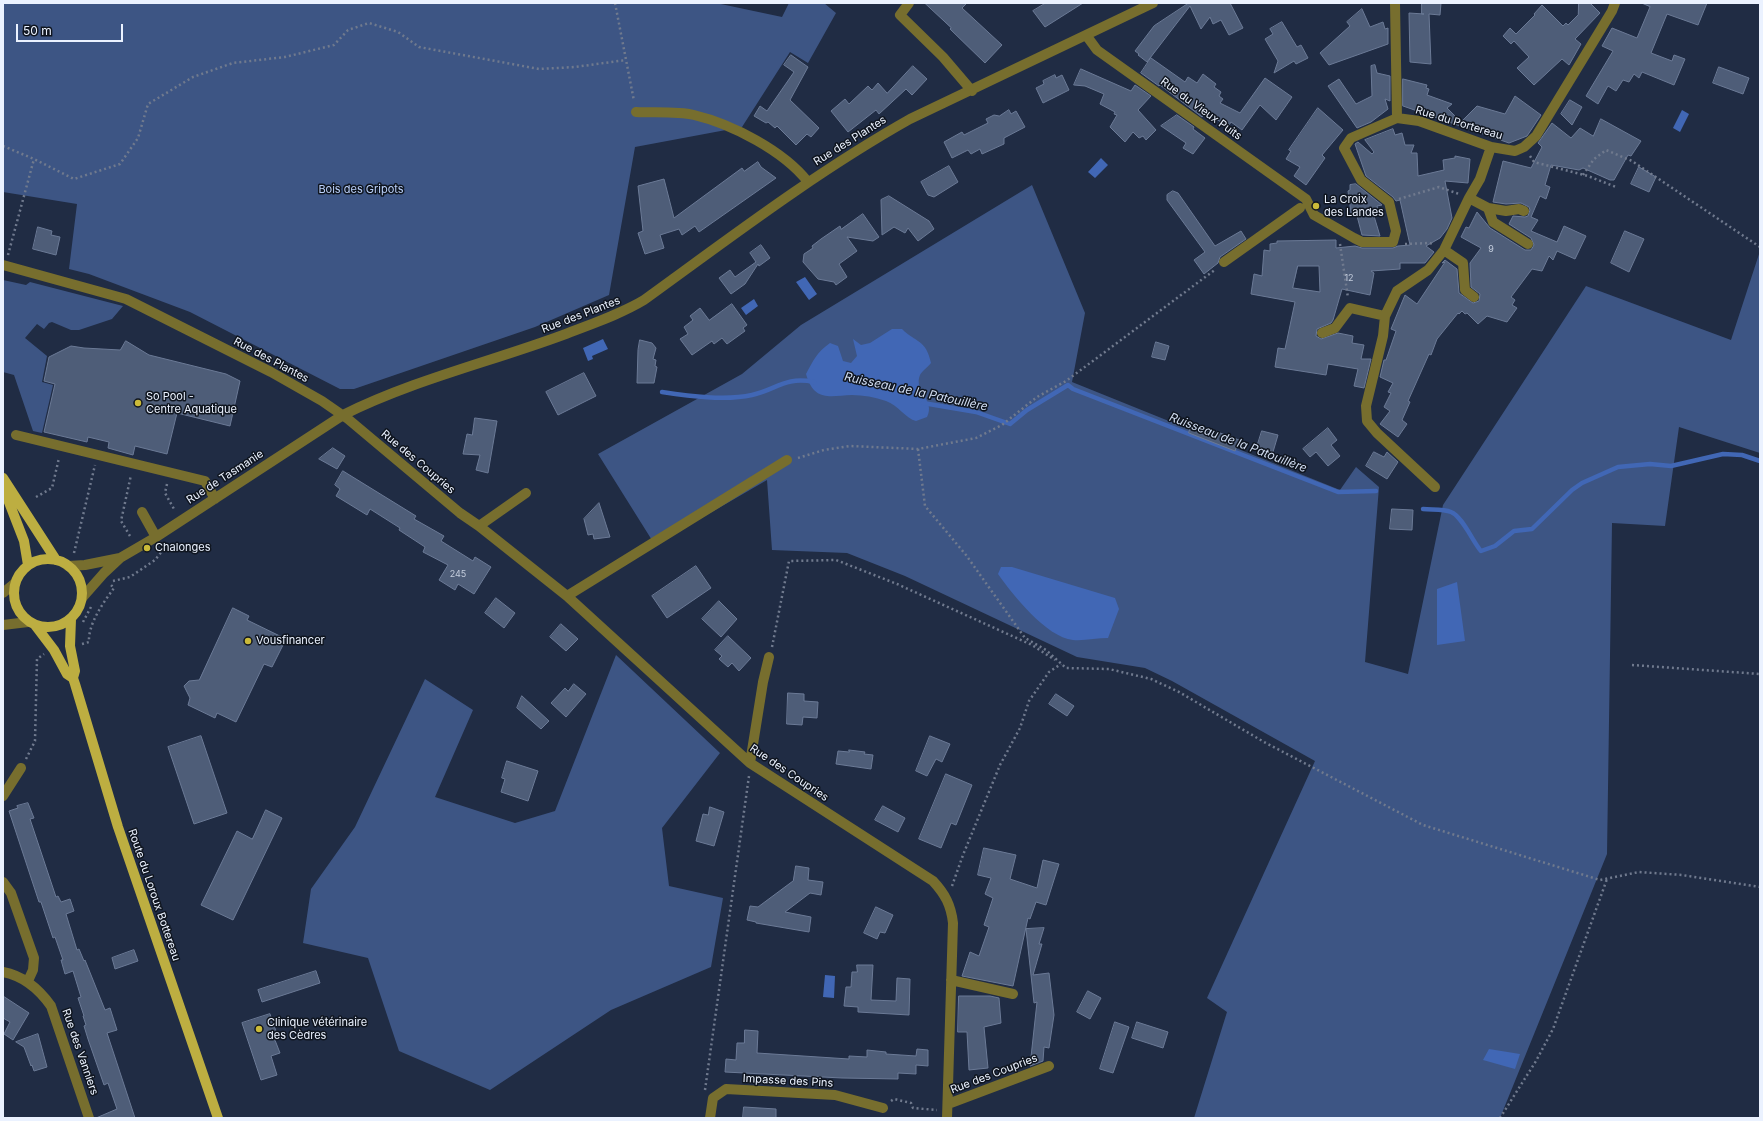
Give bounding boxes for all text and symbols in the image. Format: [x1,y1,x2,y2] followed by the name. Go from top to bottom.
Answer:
[18,16,125,42] scale bar
[23,23,52,38] text: 50 m
[1158,75,1244,143] street label: Rue du Vieux Puits
[1414,103,1504,143] street label: Rue du Portereau
[811,113,889,169] street label: Rue des Plantes
[318,183,404,197] park label: Bois des Gripots
[1324,193,1384,219] place label: La Croix des Landes
[1311,201,1321,211] marker: La Croix des Landes
[1488,244,1494,254] house number: 9
[1344,273,1354,283] house number: 12
[540,294,622,336] street label: Rue des Plantes
[231,335,311,385] street label: Rue des Plantes
[843,370,989,414] water label: Ruisseau de la Patouillère
[146,390,237,416] place label: So Pool - Centre Aquatique
[133,398,143,408] marker: So Pool - Centre Aquatique
[1167,410,1309,476] water label: Ruisseau de la Patouillère
[378,427,458,497] street label: Rue des Coupries
[184,447,266,507] street label: Rue de Tasmanie
[155,541,210,555] place label: Chalonges
[142,543,152,553] marker: Chalonges
[450,569,466,579] house number: 245
[256,634,325,648] place label: Vousfinancer
[243,636,253,646] marker: Vousfinancer
[747,742,831,804] street label: Rue des Coupries
[125,827,183,963] street label: Route du Loroux Bottereau
[59,1007,101,1097] street label: Rue des Vanniers
[267,1016,367,1042] place label: Clinique vétérinaire des Cèdres
[254,1024,264,1034] marker: Clinique vétérinaire des Cèdres
[949,1051,1039,1097] street label: Rue des Coupries
[742,1072,834,1090] street label: Impasse des Pins

